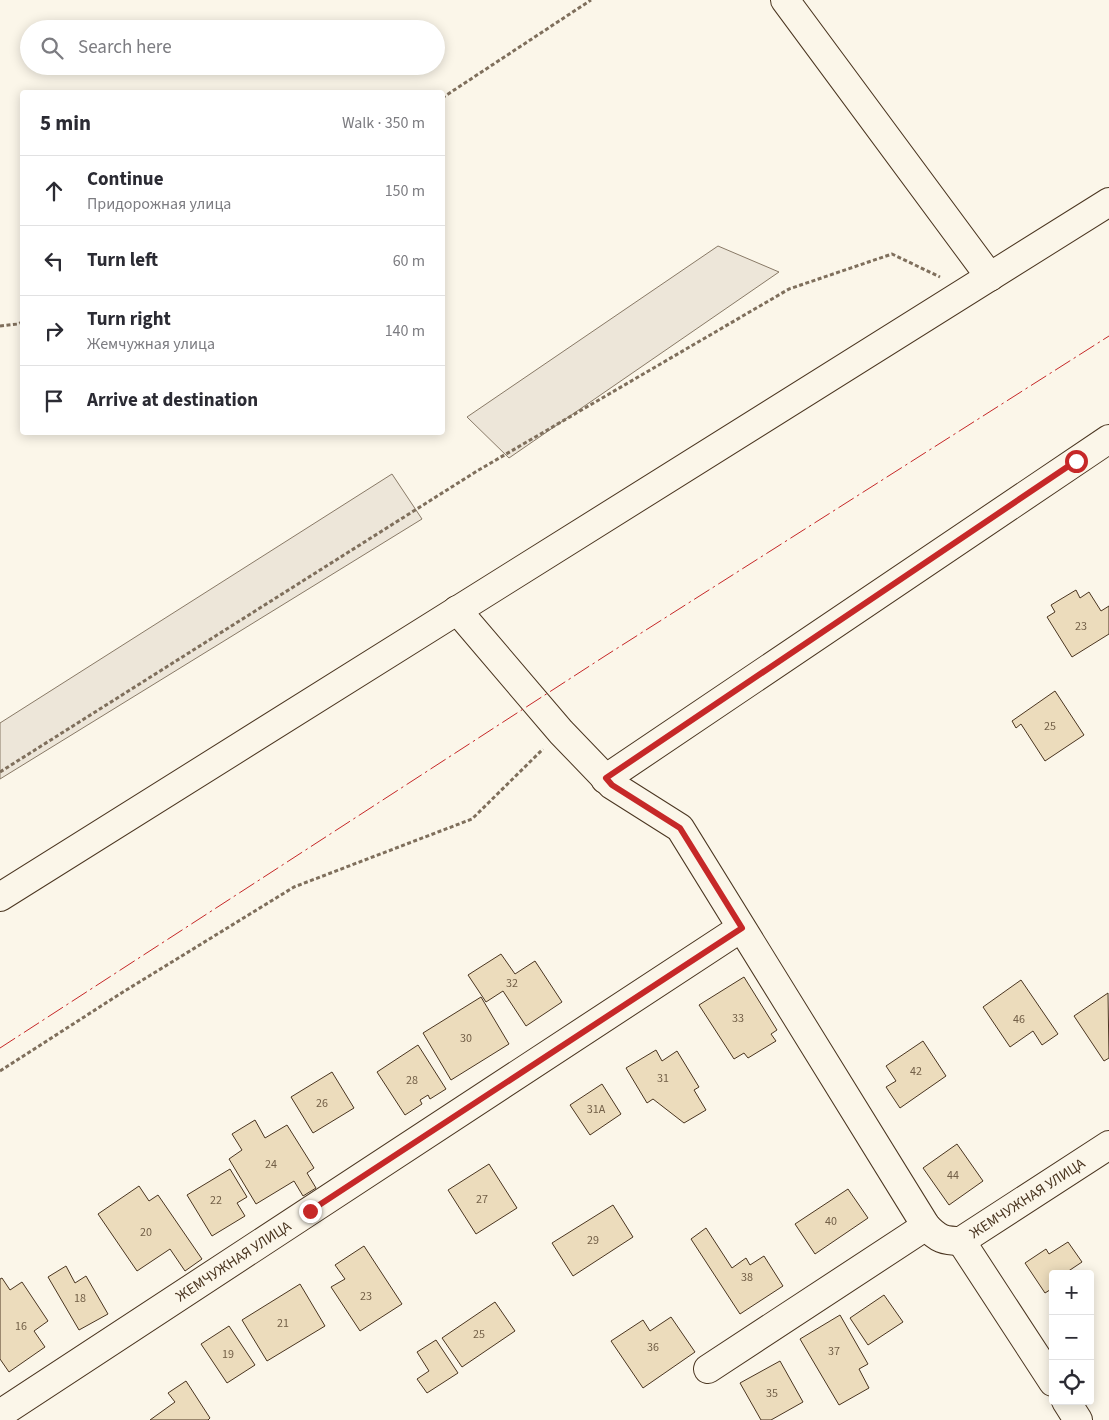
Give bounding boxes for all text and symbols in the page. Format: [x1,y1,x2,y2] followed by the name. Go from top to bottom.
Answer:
[20,20,445,75] search box
[38,34,66,62] icon: search
[78,34,172,61] text: Search here
[40,108,91,138] text: 5 min
[342,112,425,134] text: Walk · 350 m
[87,166,164,193] text: Continue
[40,177,68,205] icon: ahead
[385,180,425,202] text: 150 m
[87,193,231,215] text: Придорожная улица
[40,247,68,275] icon: left
[87,247,158,274] text: Turn left
[393,250,425,272] text: 60 m
[87,306,171,333] text: Turn right
[40,317,68,345] icon: right
[385,320,425,342] text: 140 m
[87,333,215,355] text: Жемчужная улица
[40,387,68,415] icon: arrive
[87,387,258,414] text: Arrive at destination
[1065,450,1088,473] route start
[1075,618,1087,635] house number: 23
[1044,718,1056,735] house number: 25
[506,975,518,992] house number: 32
[732,1010,744,1027] house number: 33
[1013,1011,1025,1028] house number: 46
[460,1030,472,1047] house number: 30
[910,1063,922,1080] house number: 42
[657,1070,669,1087] house number: 31
[406,1072,418,1089] house number: 28
[316,1095,328,1112] house number: 26
[587,1101,606,1118] house number: 31А
[966,1153,1090,1244] street label: ЖЕМЧУЖНАЯ УЛИЦА
[265,1156,277,1173] house number: 24
[947,1167,959,1184] house number: 44
[476,1191,488,1208] house number: 27
[210,1192,222,1209] house number: 22
[299,1200,322,1223] route end
[825,1213,837,1230] house number: 40
[172,1215,296,1307] street label: ЖЕМЧУЖНАЯ УЛИЦА
[140,1224,152,1241] house number: 20
[587,1232,599,1249] house number: 29
[741,1269,753,1286] house number: 38
[1049,1270,1094,1405] map controls
[1049,1270,1094,1315] button: +
[360,1288,372,1305] house number: 23
[74,1290,86,1307] house number: 18
[277,1315,289,1332] house number: 21
[1049,1315,1094,1360] button: −
[15,1318,27,1335] house number: 16
[473,1326,485,1343] house number: 25
[647,1339,659,1356] house number: 36
[828,1343,840,1360] house number: 37
[222,1346,234,1363] house number: 19
[1049,1360,1094,1405] button: locate
[766,1385,778,1402] house number: 35

